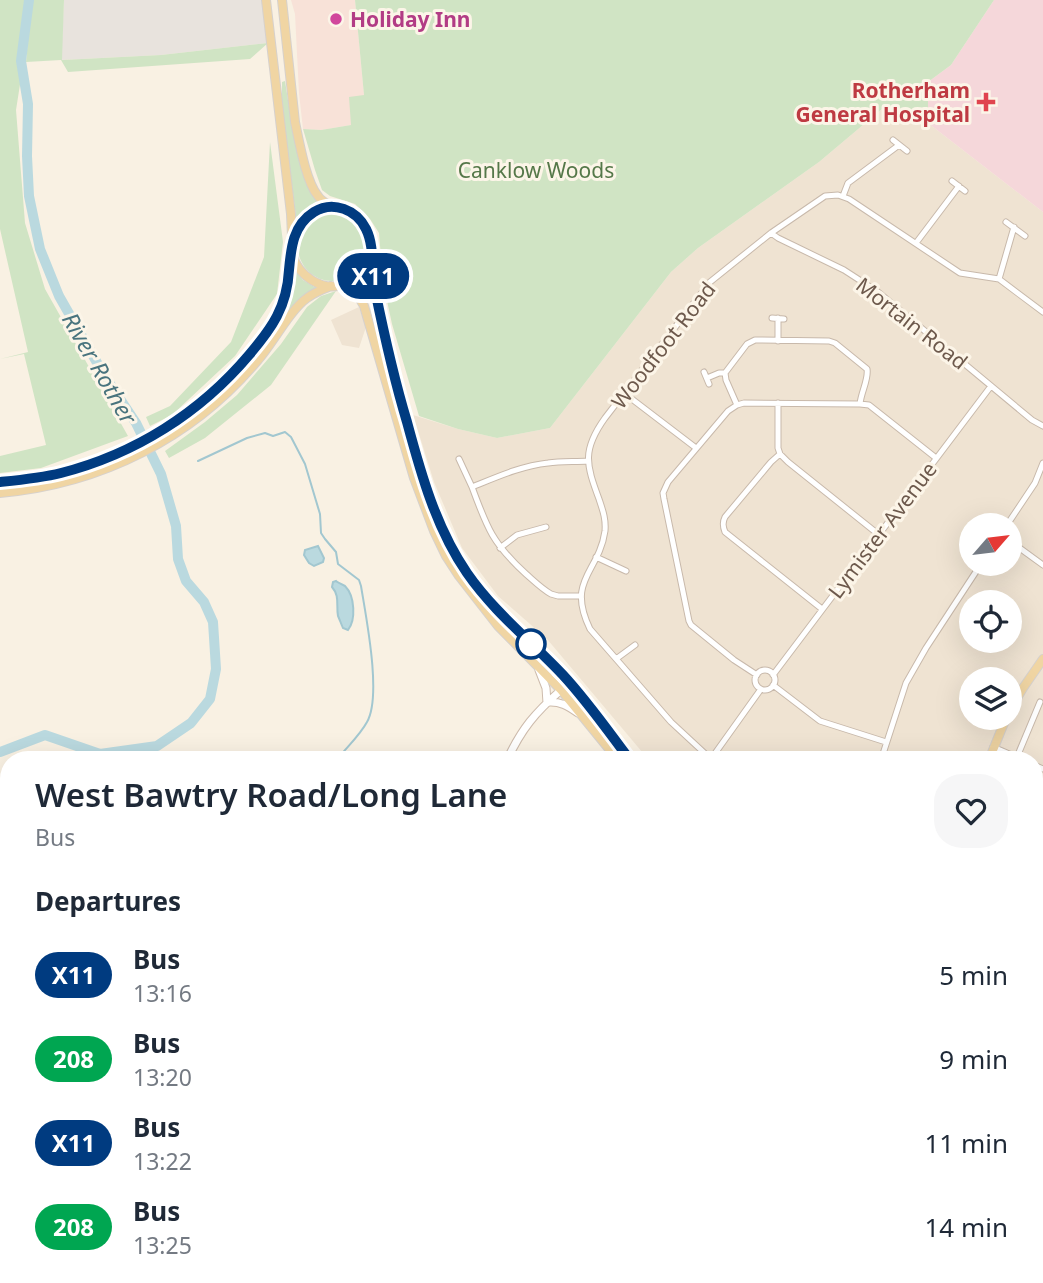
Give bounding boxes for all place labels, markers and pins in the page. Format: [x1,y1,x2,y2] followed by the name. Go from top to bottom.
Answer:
[350,5,471,33] place label: Holiday Inn
[328,11,344,27] marker: Holiday Inn
[796,76,970,128] place label: Rotherham General Hospital
[976,92,996,112] marker: Rotherham General Hospital
[516,629,546,659] unlabelled marker

